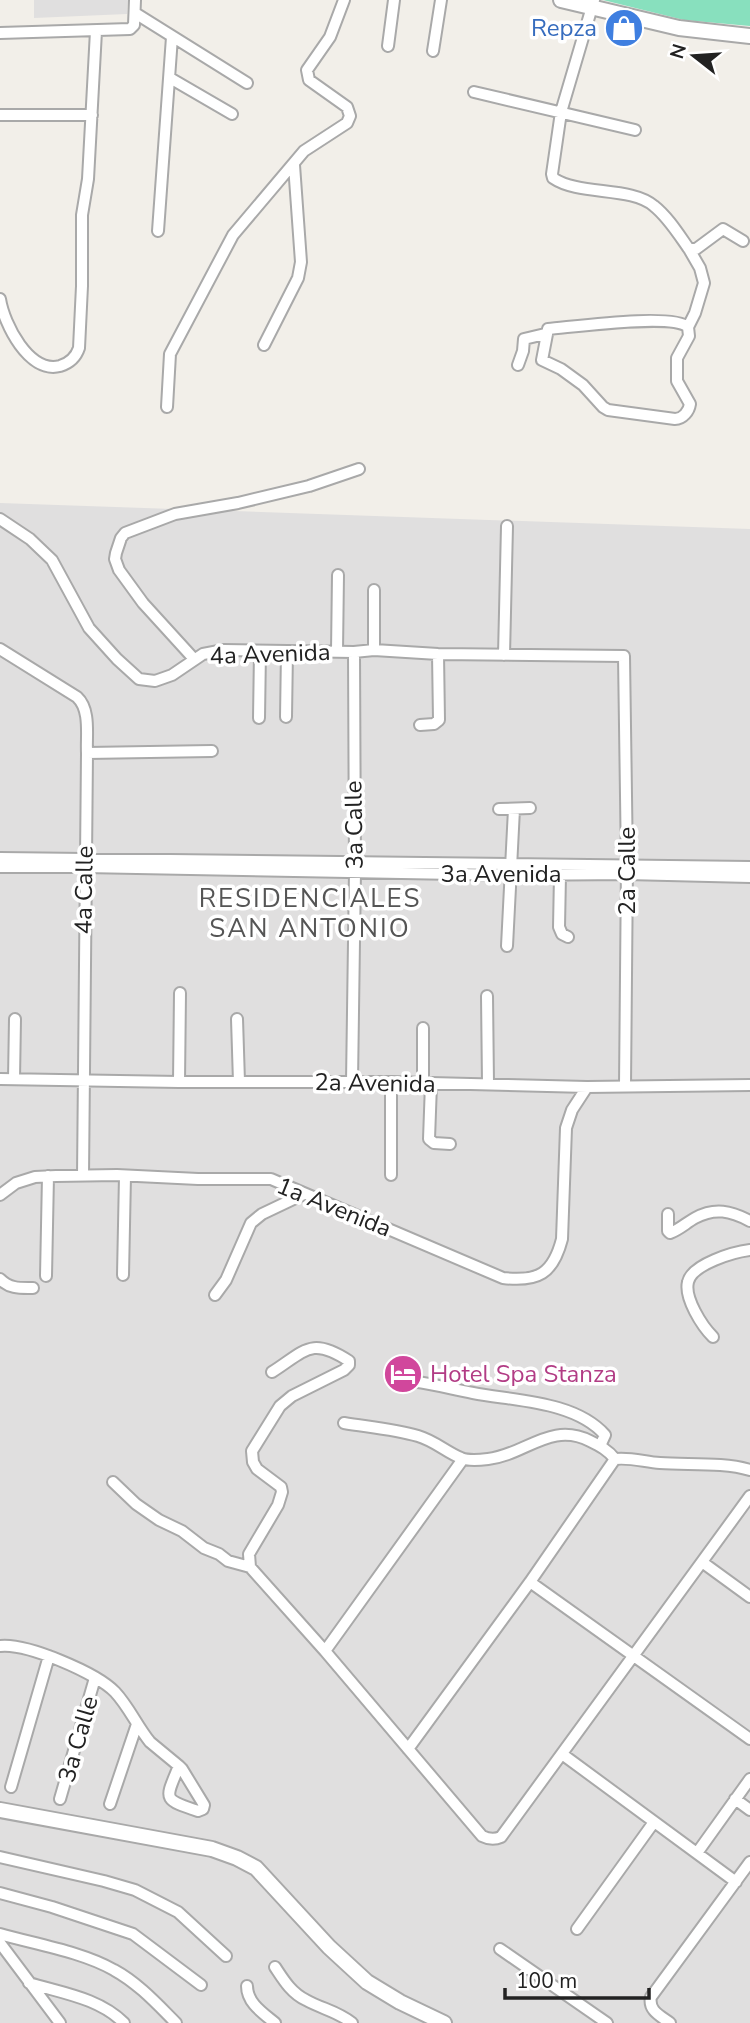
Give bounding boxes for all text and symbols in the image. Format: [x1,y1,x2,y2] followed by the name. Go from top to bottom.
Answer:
[603,7,645,49] shop icon: Repza
[531,12,597,44] place label: Repza
[659,21,729,91] north arrow
[664,41,693,62] text: N
[209,636,331,672] street label: 4a Avenida
[337,780,371,870] street label: 3a Calle
[611,827,643,915] street label: 2a Calle
[67,845,101,935] street label: 4a Calle
[440,858,562,890] street label: 3a Avenida
[199,881,421,946] district label: RESIDENCIALES SAN ANTONIO
[314,1066,436,1100] street label: 2a Avenida
[272,1169,396,1245] street label: 1a Avenida
[382,1353,424,1395] hotel icon: Hotel Spa Stanza
[430,1358,617,1390] place label: Hotel Spa Stanza
[50,1692,106,1786] street label: 3a Calle
[505,1956,648,2000] scale bar
[516,1967,577,1995] text: 100 m

